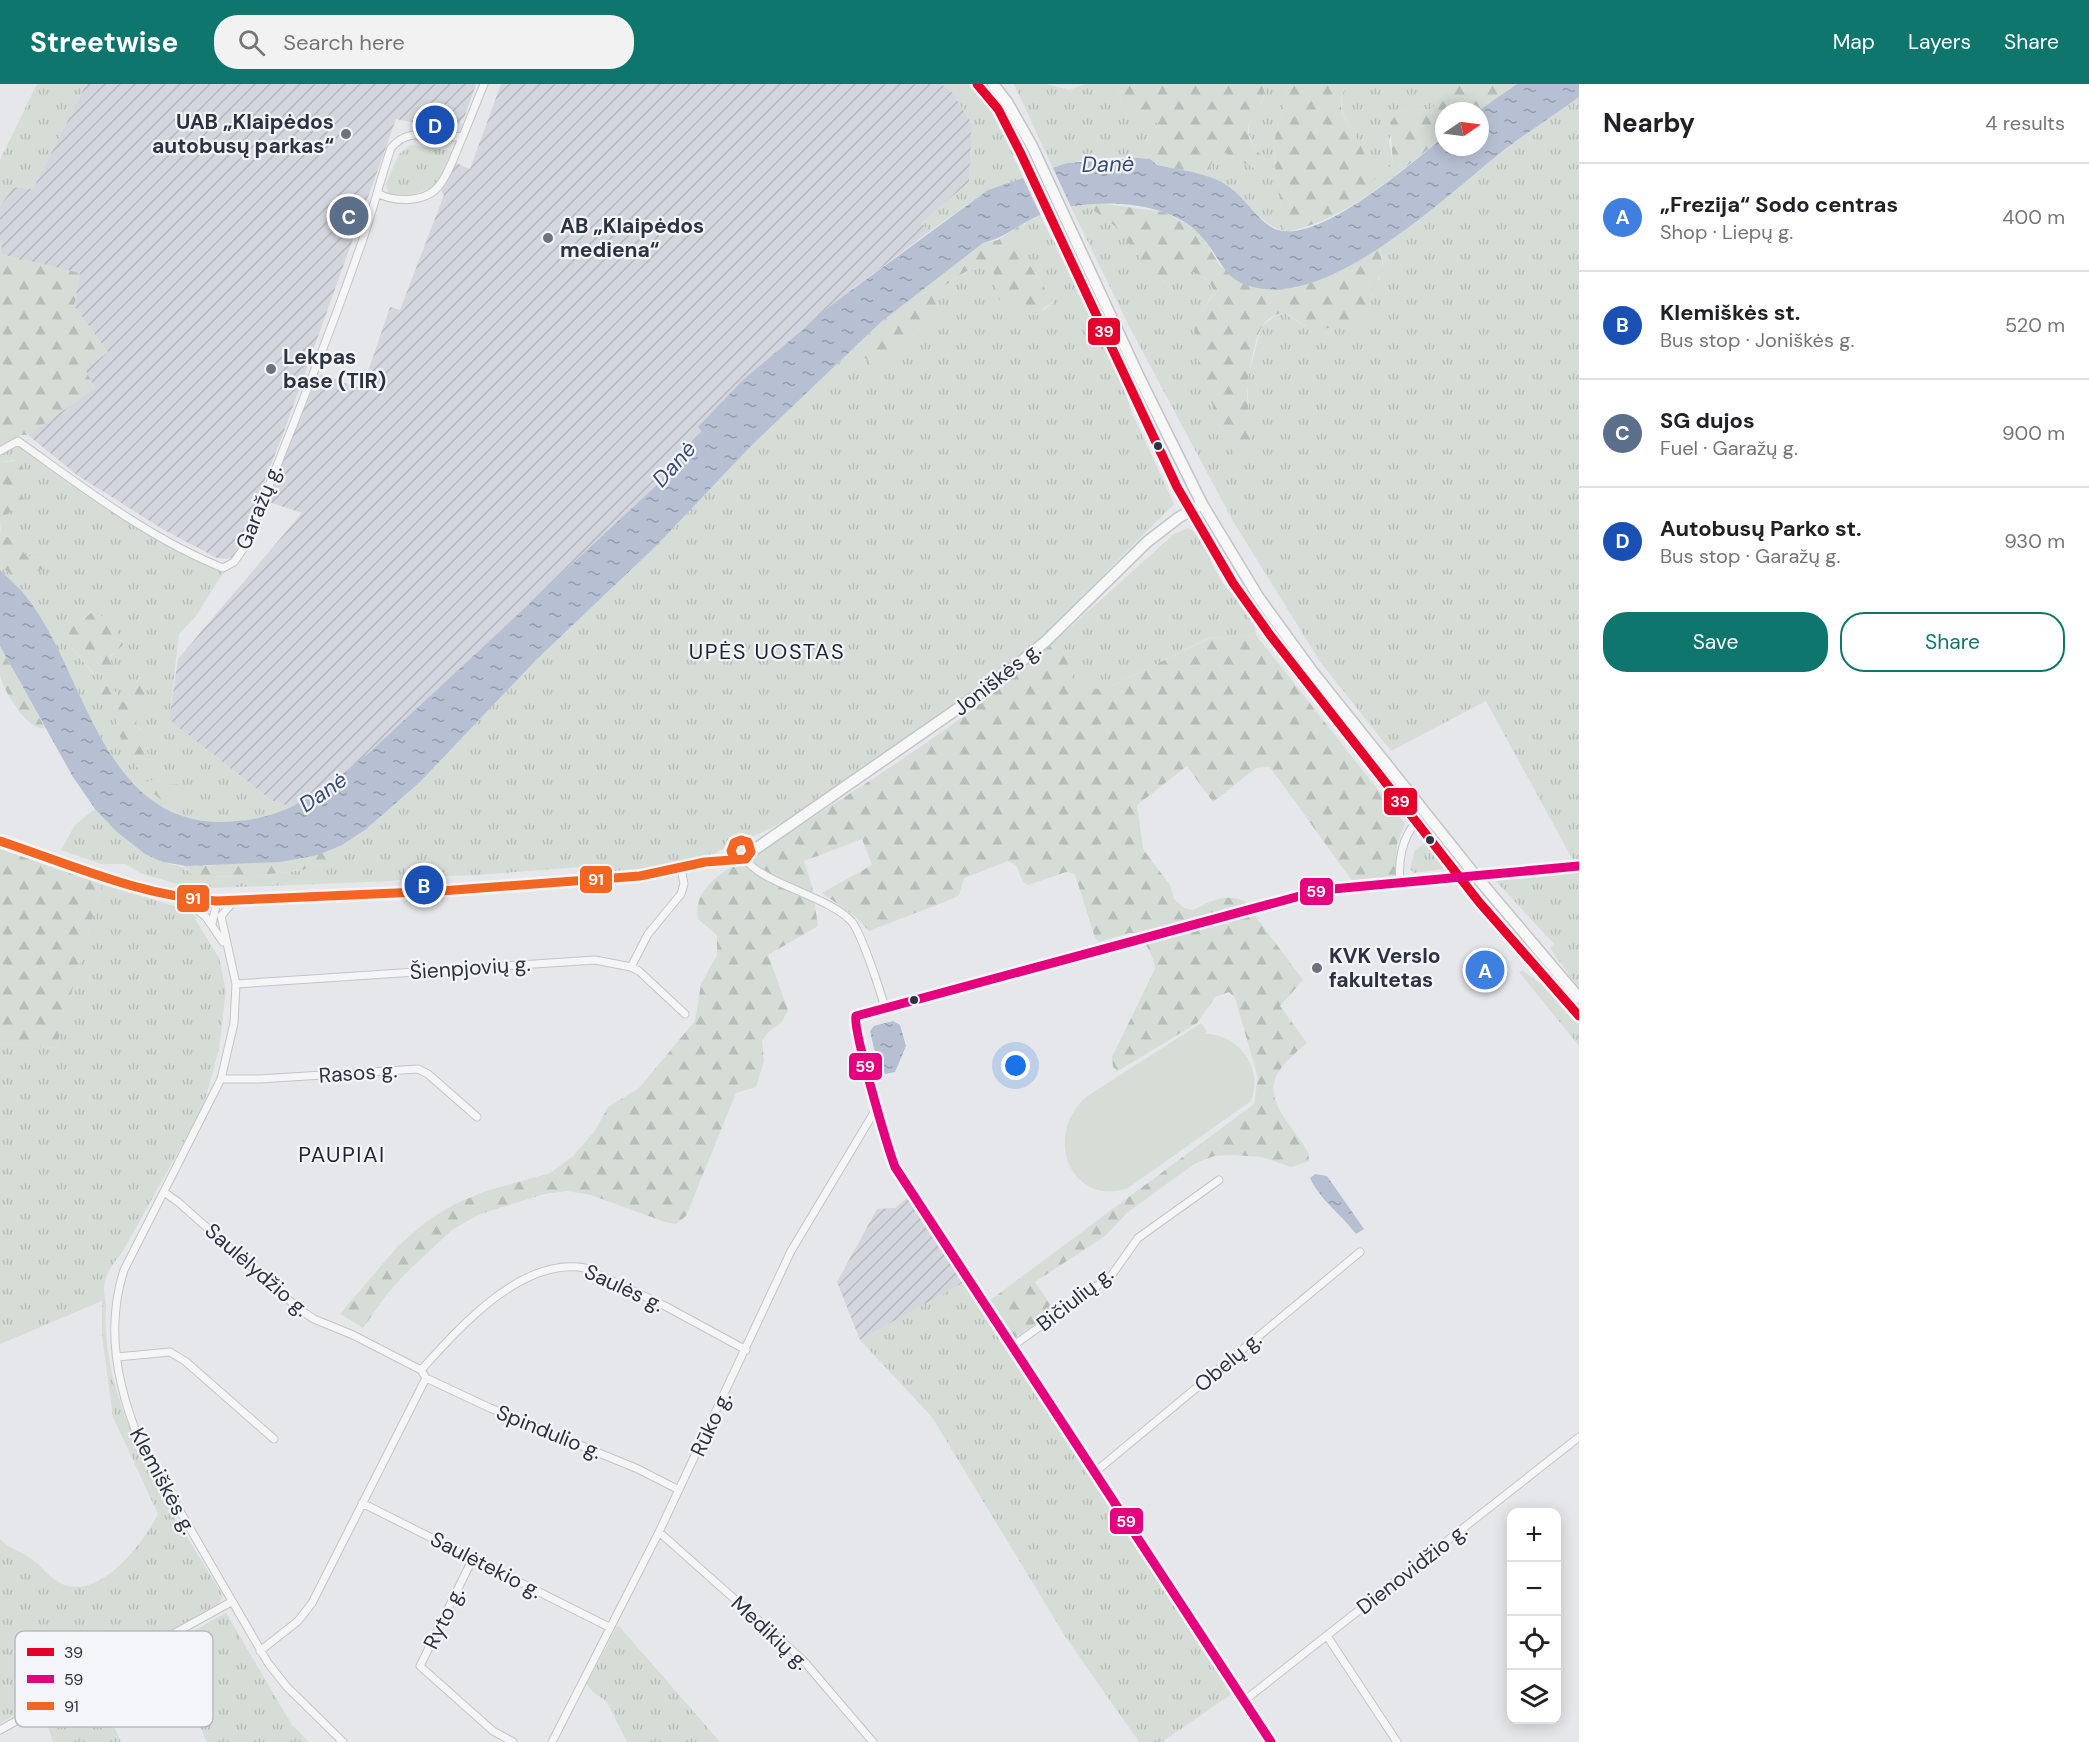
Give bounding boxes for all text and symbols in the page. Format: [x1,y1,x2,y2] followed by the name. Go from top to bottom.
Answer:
[214,15,634,69] search box
[30,24,178,61] text: Streetwise
[235,26,268,59] icon: search
[283,28,405,57] text: Search here
[1833,28,1875,56] text: Map
[1908,28,1971,56] text: Layers
[2004,28,2059,56] text: Share
[416,102,454,147] pin: D
[1435,102,1489,156] north arrow
[1603,106,1695,140] text: Nearby
[152,108,334,160] place label: UAB „Klaipėdos autobusų parkas“
[1985,110,2065,136] text: 4 results
[339,127,353,141] marker: UAB „Klaipėdos autobusų parkas“
[1081,149,1135,179] water label: Danė
[1660,190,1898,219] text: „Frezija“ Sodo centras
[330,194,368,238] pin: C
[1615,204,1630,230] text: A
[2002,204,2065,230] text: 400 m
[560,212,704,264] place label: AB „Klaipėdos mediena“
[1660,219,1793,245] text: Shop · Liepų g.
[541,231,555,245] marker: AB „Klaipėdos mediena“
[1660,298,1800,327] text: Klemiškės st.
[1616,312,1629,338] text: B
[2005,312,2065,338] text: 520 m
[1087,317,1121,346] line badge: 39
[1094,321,1114,342] text: 39
[1660,327,1854,353] text: Bus stop · Joniškės g.
[283,343,386,395] place label: Lekpas base (TIR)
[264,362,278,376] marker: Lekpas base (TIR)
[1660,406,1755,435] text: SG dujos
[1615,420,1630,446] text: C
[2002,420,2065,446] text: 900 m
[646,435,702,493] water label: Danė
[1660,435,1798,461] text: Fuel · Garažų g.
[1152,440,1164,452] unlabelled marker
[229,460,289,554] street label: Garažų g.
[1660,514,1862,543] text: Autobusų Parko st.
[1615,528,1630,554] text: D
[2004,528,2065,554] text: 930 m
[1660,543,1840,569] text: Bus stop · Garažų g.
[1603,612,1828,672] button: Save
[1840,612,2065,672] button: Share
[947,636,1047,722] street label: Joniškės g.
[689,637,845,666] district label: UPĖS UOSTAS
[293,765,353,819] water label: Danė
[1383,787,1418,816] line badge: 39
[1390,791,1410,812] text: 39
[1424,834,1436,846] unlabelled marker
[404,862,444,908] pin: B
[579,865,613,894] line badge: 91
[588,869,604,890] text: 91
[1299,877,1334,906] line badge: 59
[1306,881,1326,902] text: 59
[176,884,210,913] line badge: 91
[185,888,201,909] text: 91
[1329,942,1441,994] place label: KVK Verslo fakultetas
[1466,948,1504,992] pin: A
[409,950,531,986] street label: Šienpjovių g.
[1310,961,1324,975] marker: KVK Verslo fakultetas
[908,994,920,1006] unlabelled marker
[1001,1051,1030,1080] your location
[848,1052,883,1081] line badge: 59
[318,1056,398,1090] street label: Rasos g.
[855,1056,875,1077] text: 59
[298,1140,386,1169] district label: PAUPIAI
[199,1217,315,1323] street label: Saulėlydžio g.
[580,1258,668,1318] street label: Saulės g.
[1031,1260,1119,1338] street label: Bičiulių g.
[1189,1326,1267,1398] street label: Obelų g.
[684,1387,738,1461] street label: Rūko g.
[492,1398,606,1466] street label: Spindulio g.
[123,1423,203,1539] street label: Klemiškės g.
[1109,1507,1144,1535] line badge: 59
[1507,1508,1561,1724] map controls
[1507,1508,1561,1562] button: +
[1116,1511,1136,1532] text: 59
[1351,1517,1473,1621] street label: Dienovidžio g.
[426,1525,546,1605] street label: Saulėtekio g.
[1507,1562,1561,1616] button: −
[417,1582,471,1654] street label: Ryto g.
[725,1590,815,1676] street label: Medikių g.
[1507,1616,1561,1670] button: locate
[15,1631,213,1727] legend
[64,1642,83,1663] text: 39
[64,1669,83,1690] text: 59
[1507,1670,1561,1724] button: layers
[64,1696,79,1717] text: 91

